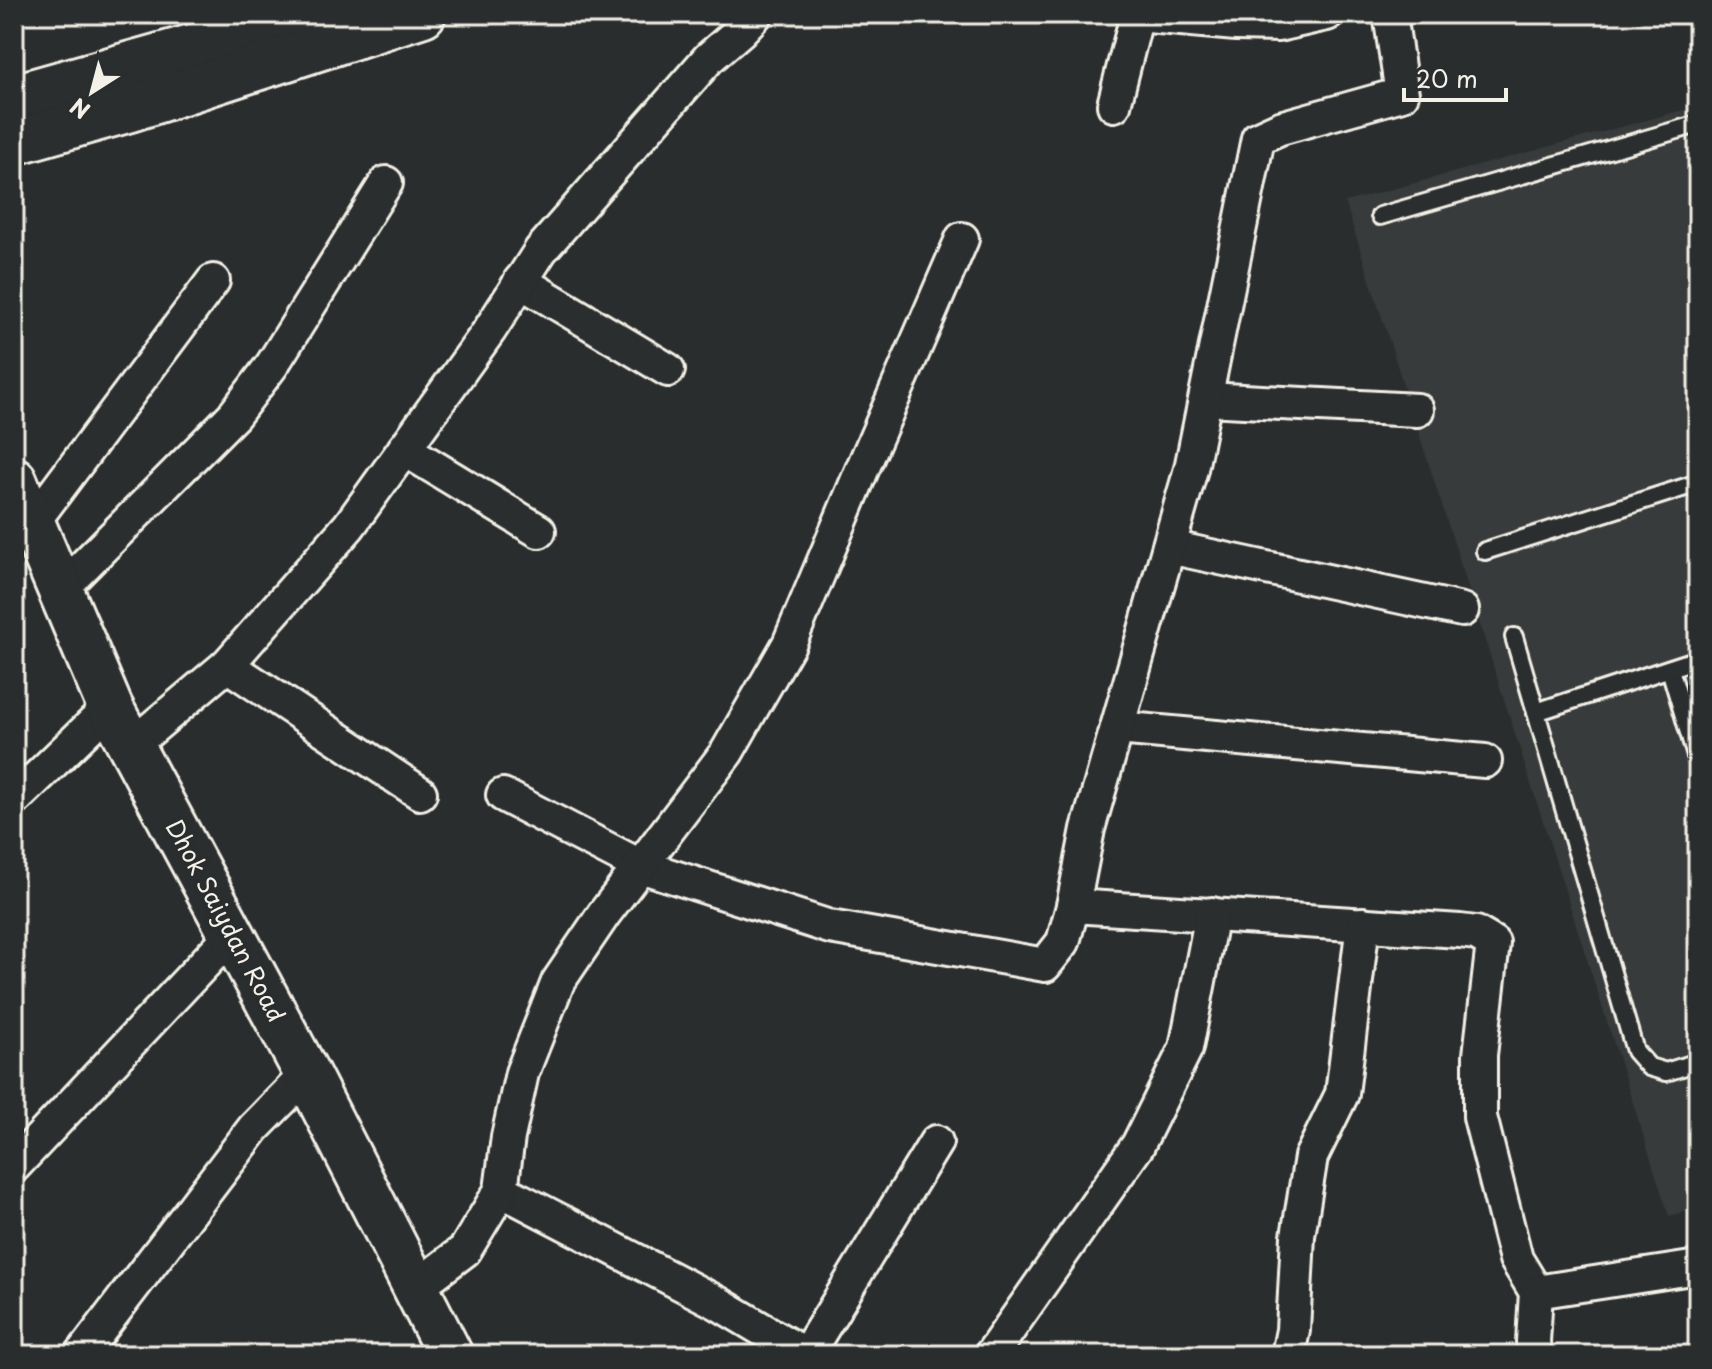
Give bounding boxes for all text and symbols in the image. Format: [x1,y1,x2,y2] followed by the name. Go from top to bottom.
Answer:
[52,52,132,132] north arrow
[1404,52,1506,102] scale bar
[1416,60,1478,96] text: 20 m
[63,91,96,128] text: N
[158,812,296,1028] street label: Dhok Saiydan Road

